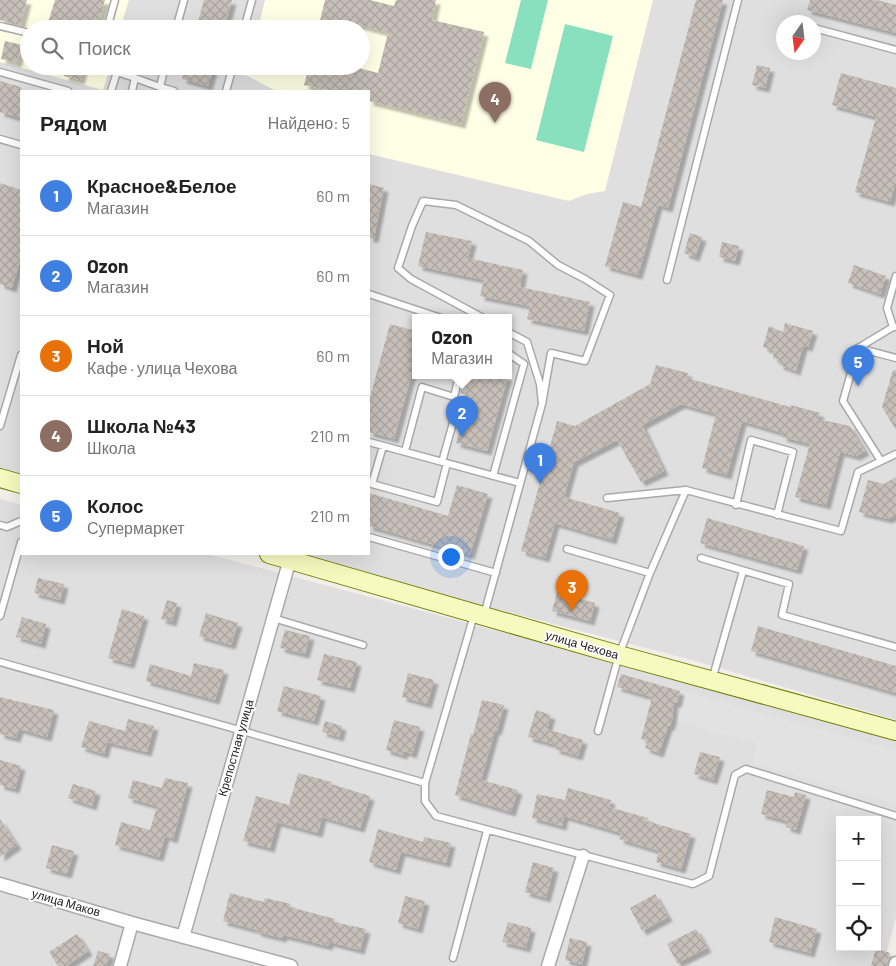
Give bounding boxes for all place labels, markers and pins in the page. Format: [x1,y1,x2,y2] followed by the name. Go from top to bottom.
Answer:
[479,82,511,123] pin: 4
[842,345,874,386] pin: 5
[446,396,478,437] pin: 2
[524,443,556,484] pin: 1
[556,570,588,611] pin: 3

